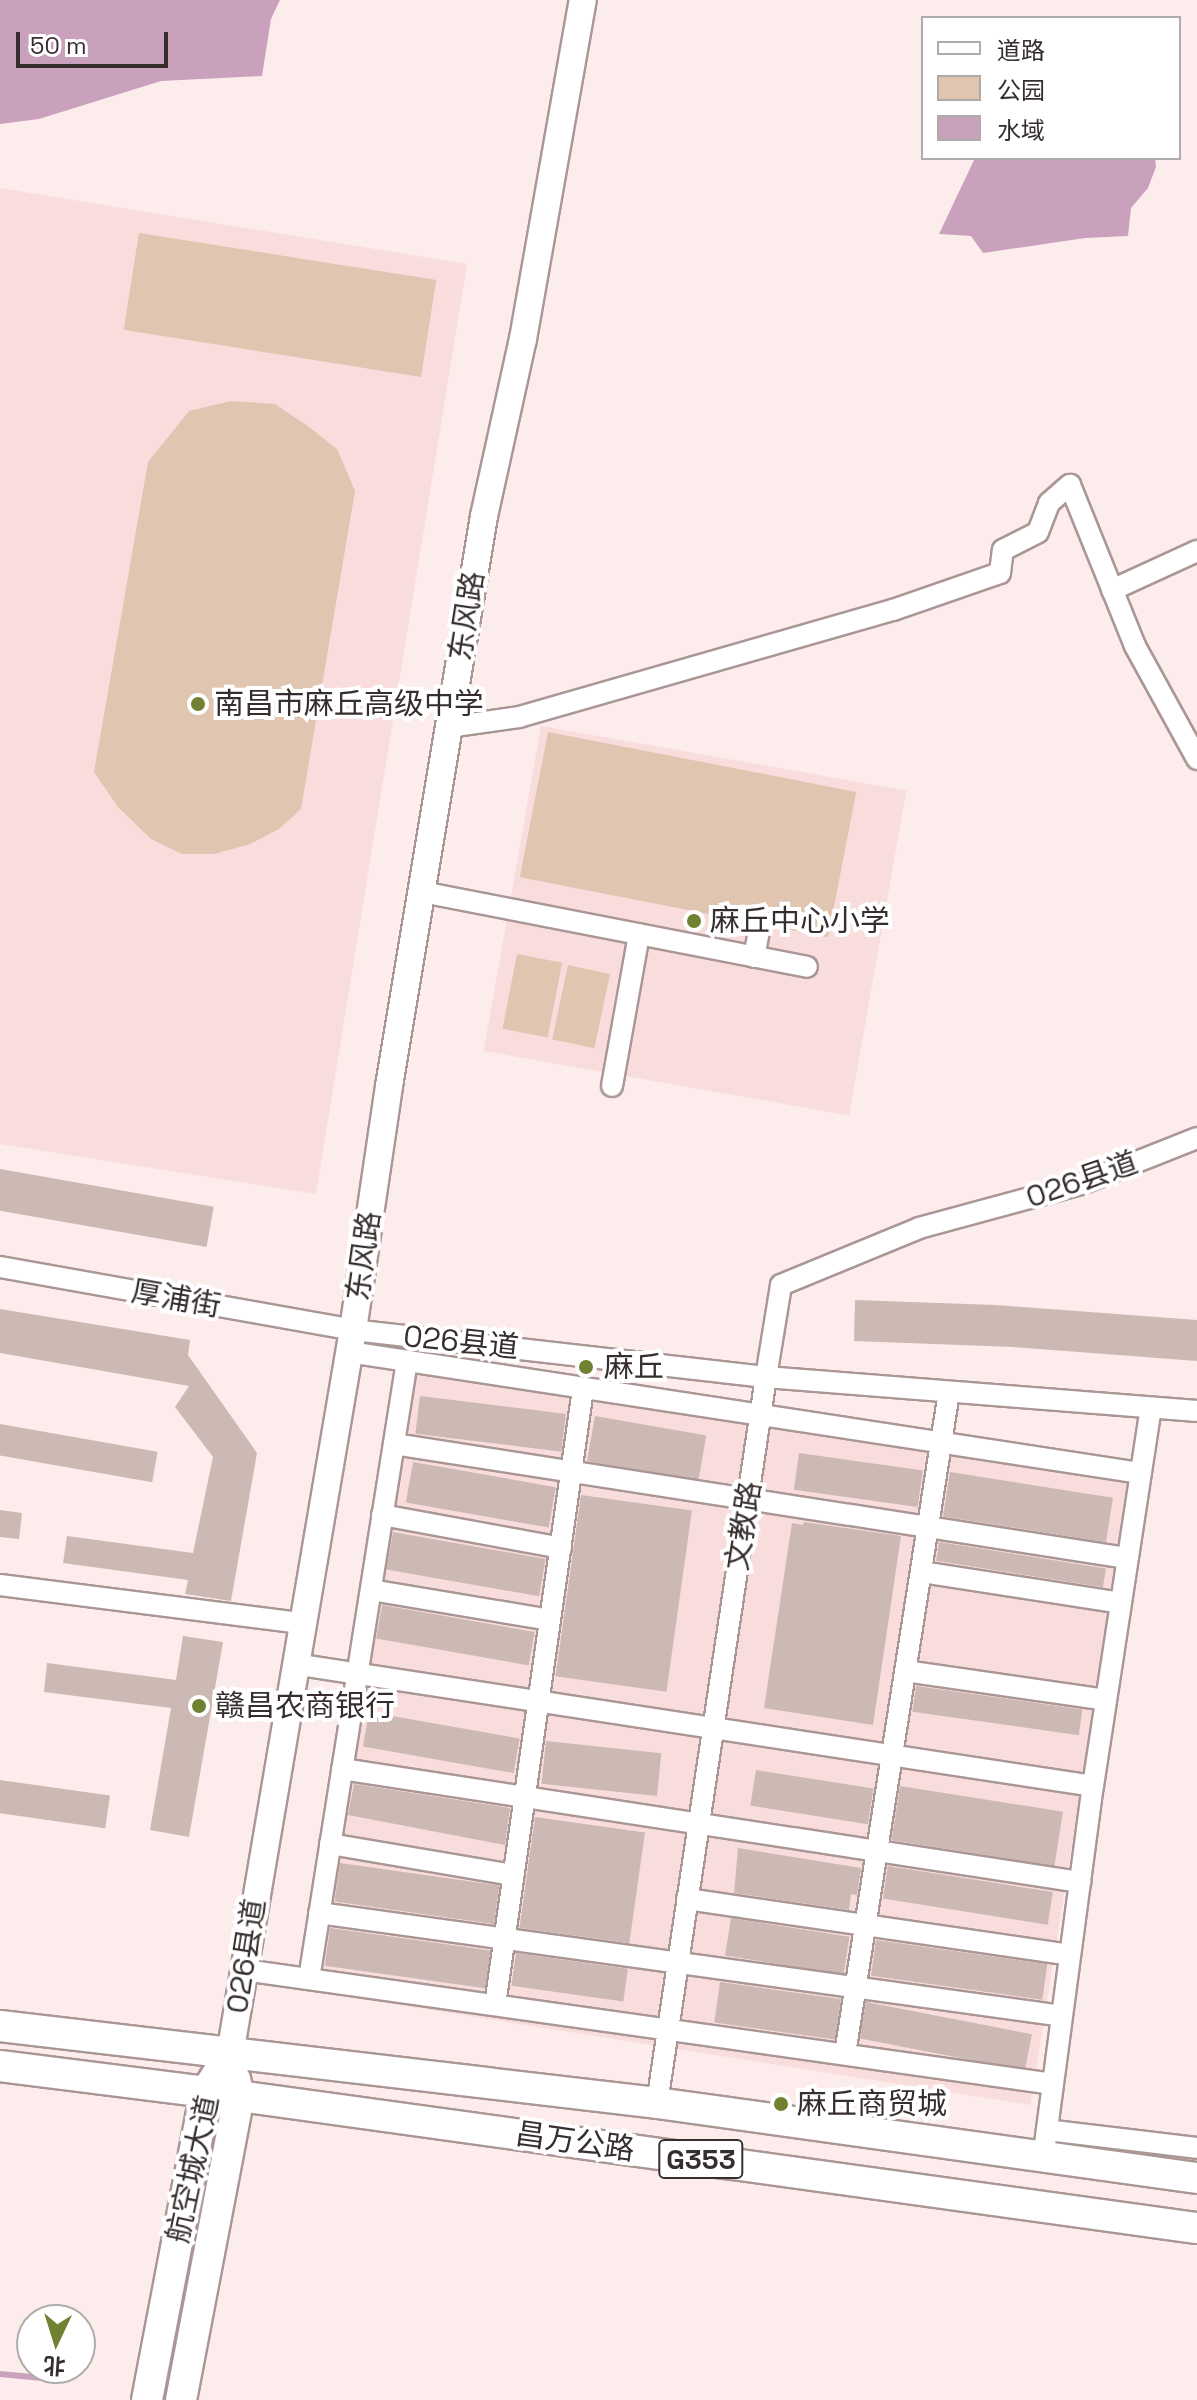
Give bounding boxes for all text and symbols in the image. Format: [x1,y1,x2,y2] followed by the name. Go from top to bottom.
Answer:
[20,16,172,66] scale bar
[921,16,1181,160] legend
[30,30,87,61] text: 50 m
[997,35,1045,66] text: 道路
[997,75,1045,106] text: 公园
[997,115,1045,146] text: 水域
[442,569,492,663] street label: 东风路
[214,686,484,722] place label: 南昌市麻丘高级中学
[189,695,207,713] marker: 南昌市麻丘高级中学
[710,903,890,939] place label: 麻丘中心小学
[685,912,703,930] marker: 麻丘中心小学
[1021,1144,1143,1216] street label: 026县道
[340,1209,388,1303] street label: 东风路
[129,1273,223,1325] street label: 厚浦街
[402,1318,520,1366] street label: 026县道
[604,1349,664,1385] place label: 麻丘
[575,1356,597,1378] marker: 麻丘
[719,1479,769,1573] street label: 文教路
[215,1688,395,1724] place label: 赣昌农商银行
[190,1697,208,1715] marker: 赣昌农商银行
[219,1896,273,2016] street label: 026县道
[797,2086,947,2122] place label: 麻丘商贸城
[160,2092,226,2246] street label: 航空城大道
[772,2095,790,2113] marker: 麻丘商贸城
[513,2116,637,2168] street label: 昌万公路
[657,2135,745,2183] road number: G353
[16,2304,96,2384] north arrow
[43,2351,66,2381] text: 北

